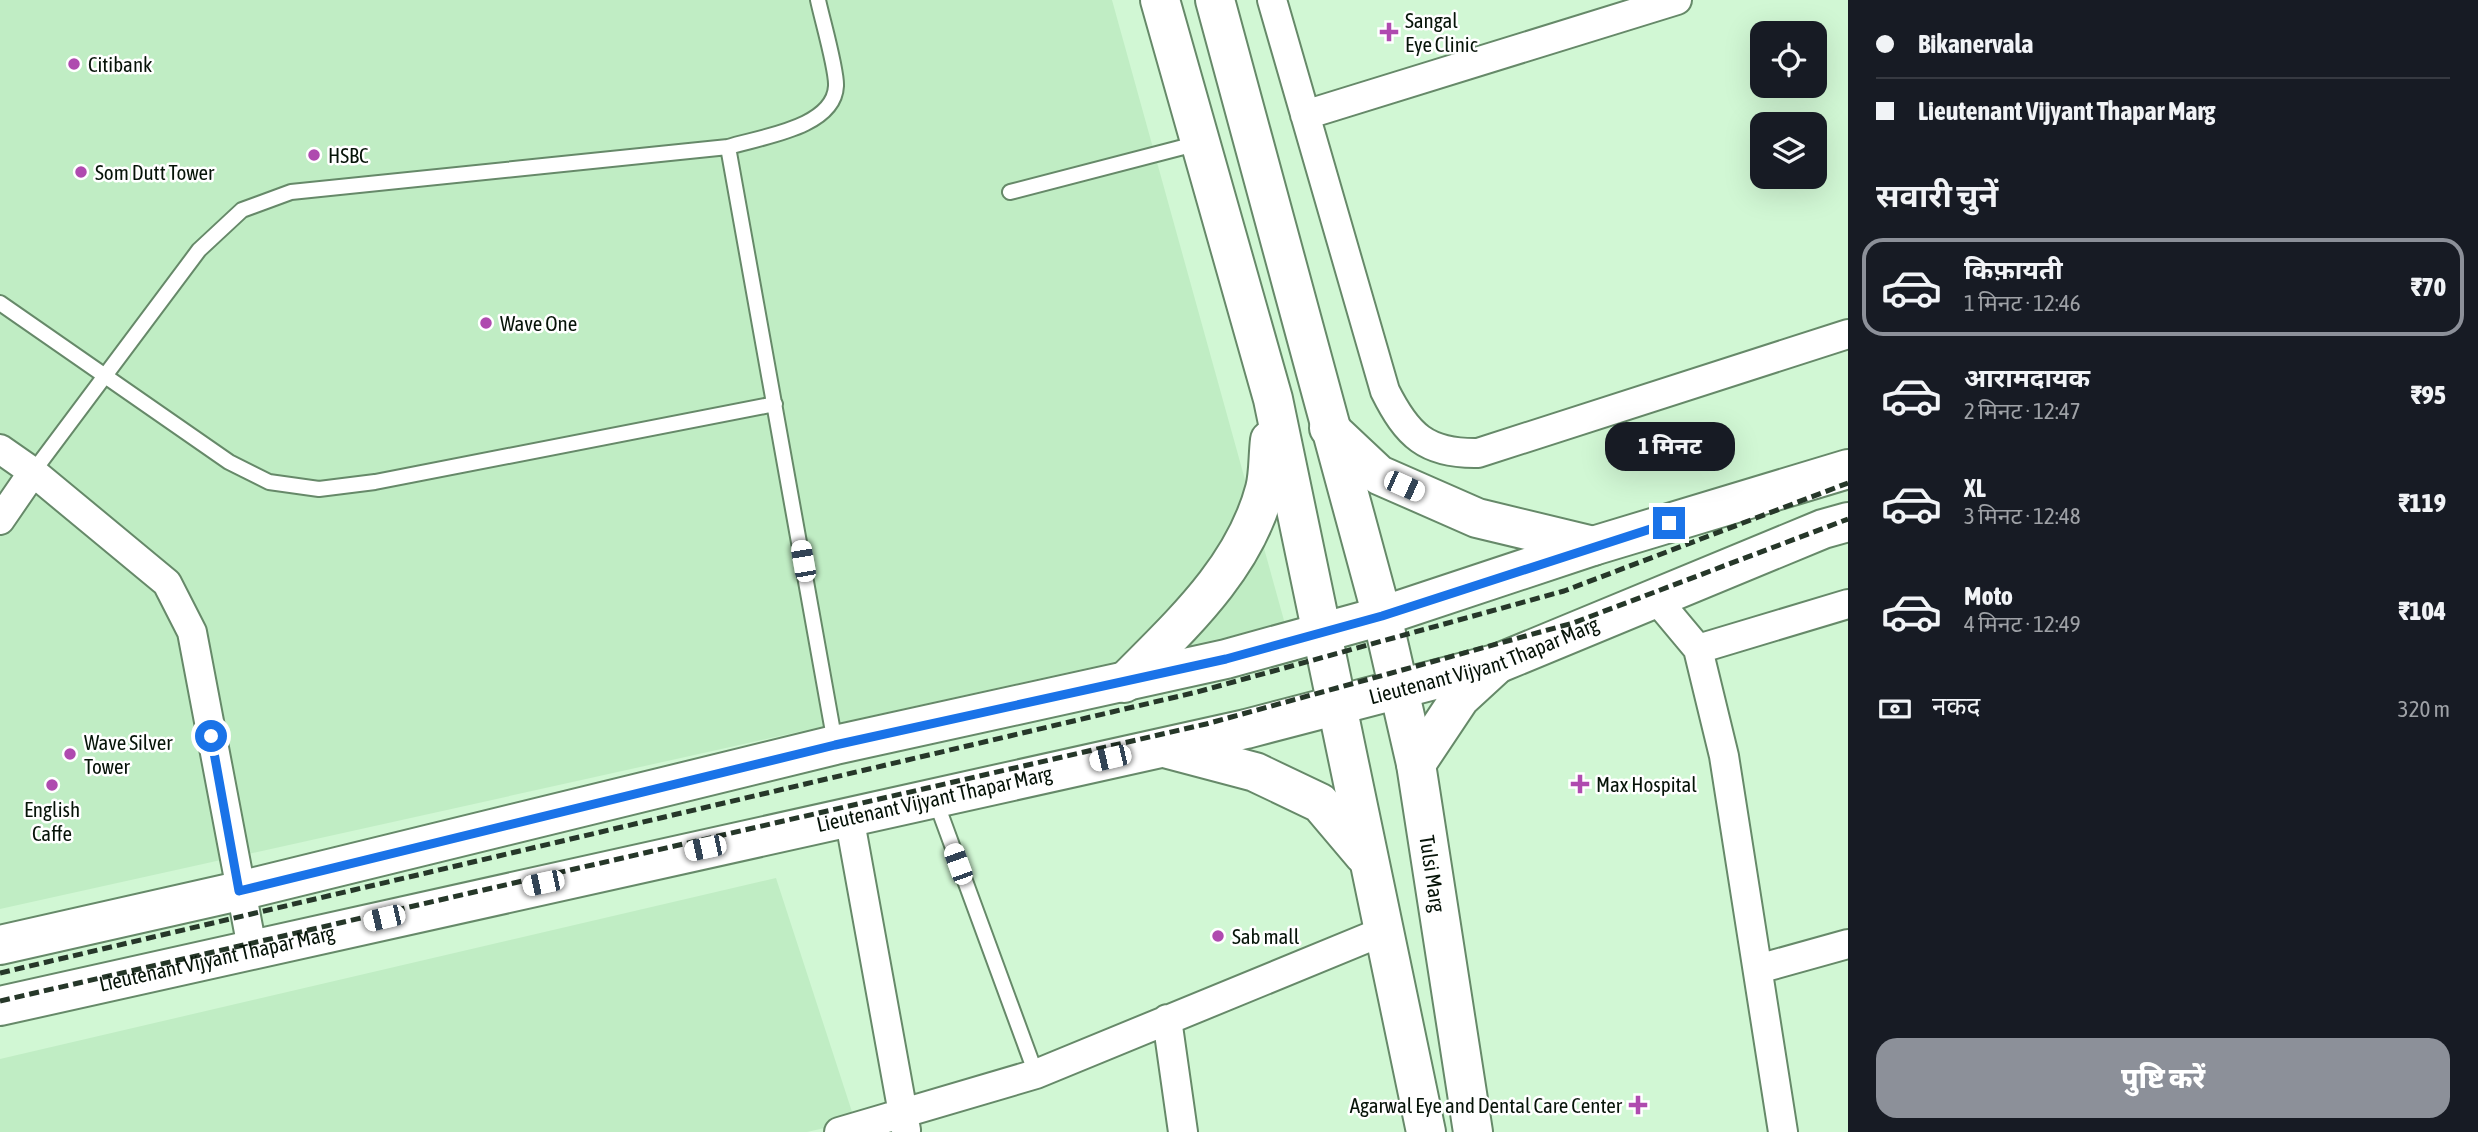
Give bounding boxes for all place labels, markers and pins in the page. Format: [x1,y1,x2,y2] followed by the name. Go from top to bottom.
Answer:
[1405,8,1478,56] place label: Sangal Eye Clinic
[1379,22,1399,42] marker: Sangal Eye Clinic
[88,52,152,76] place label: Citibank
[66,56,82,72] marker: Citibank
[328,143,369,167] place label: HSBC
[306,147,322,163] marker: HSBC
[95,160,215,184] place label: Som Dutt Tower
[73,164,89,180] marker: Som Dutt Tower
[500,311,577,335] place label: Wave One
[478,315,494,331] marker: Wave One
[84,730,173,778] place label: Wave Silver Tower
[62,746,78,762] marker: Wave Silver Tower
[1596,772,1697,796] place label: Max Hospital
[1570,774,1590,794] marker: Max Hospital
[44,777,60,793] marker: English Caffe
[24,797,80,845] place label: English Caffe
[1232,924,1300,948] place label: Sab mall
[1210,928,1226,944] marker: Sab mall
[1350,1093,1623,1117] place label: Agarwal Eye and Dental Care Center
[1628,1095,1648,1115] marker: Agarwal Eye and Dental Care Center

